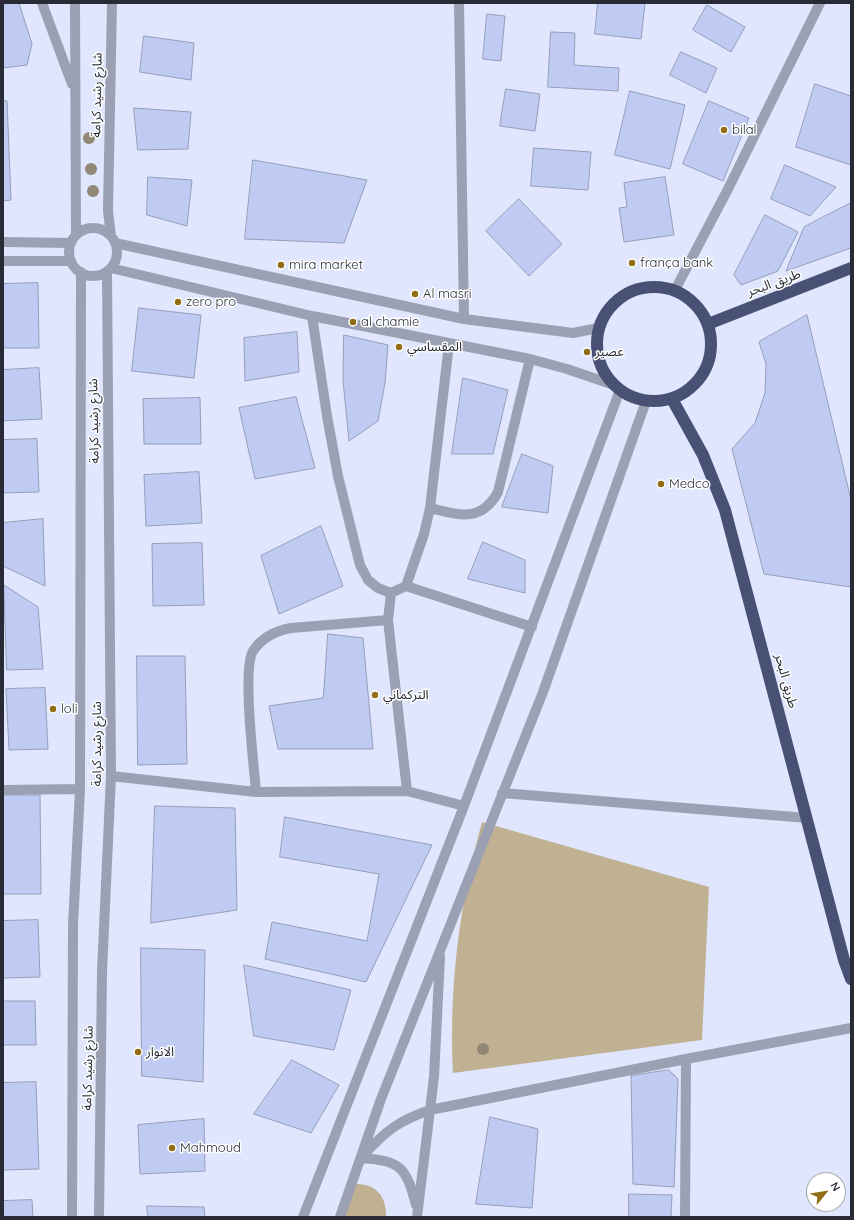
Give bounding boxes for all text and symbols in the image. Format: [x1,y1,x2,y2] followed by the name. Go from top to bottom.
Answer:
[88,52,106,138] street label: شارع رشيد كرامة
[732,122,757,138] place label: bilal
[719,125,729,135] marker: bilal
[640,255,713,271] place label: frança bank
[289,257,363,273] place label: mira market
[627,258,637,268] marker: frança bank
[276,260,286,270] marker: mira market
[745,266,803,300] street label: طريق البحر
[423,286,472,302] place label: Al masri
[410,289,420,299] marker: Al masri
[186,294,236,310] place label: zero pro
[173,297,183,307] marker: zero pro
[361,314,419,330] place label: al chamie
[348,317,358,327] marker: al chamie
[407,339,462,355] place label: المقساسي
[394,342,404,352] marker: المقساسي
[595,344,624,360] place label: عصير
[582,347,592,357] marker: عصير
[85,378,103,464] street label: شارع رشيد كرامة
[669,476,710,492] place label: Medco
[656,479,666,489] marker: Medco
[771,652,801,710] street label: طريق البحر
[383,687,429,703] place label: التركماني
[370,690,380,700] marker: التركماني
[61,701,77,717] place label: loli
[89,701,105,787] street label: شارع رشيد كرامة
[48,704,58,714] marker: loli
[79,1025,97,1111] street label: شارع رشيد كرامة
[146,1044,174,1060] place label: الانوار
[133,1047,143,1057] marker: الانوار
[180,1140,241,1156] place label: Mahmoud
[167,1143,177,1153] marker: Mahmoud
[806,1172,846,1212] north arrow
[827,1179,844,1194] text: N

